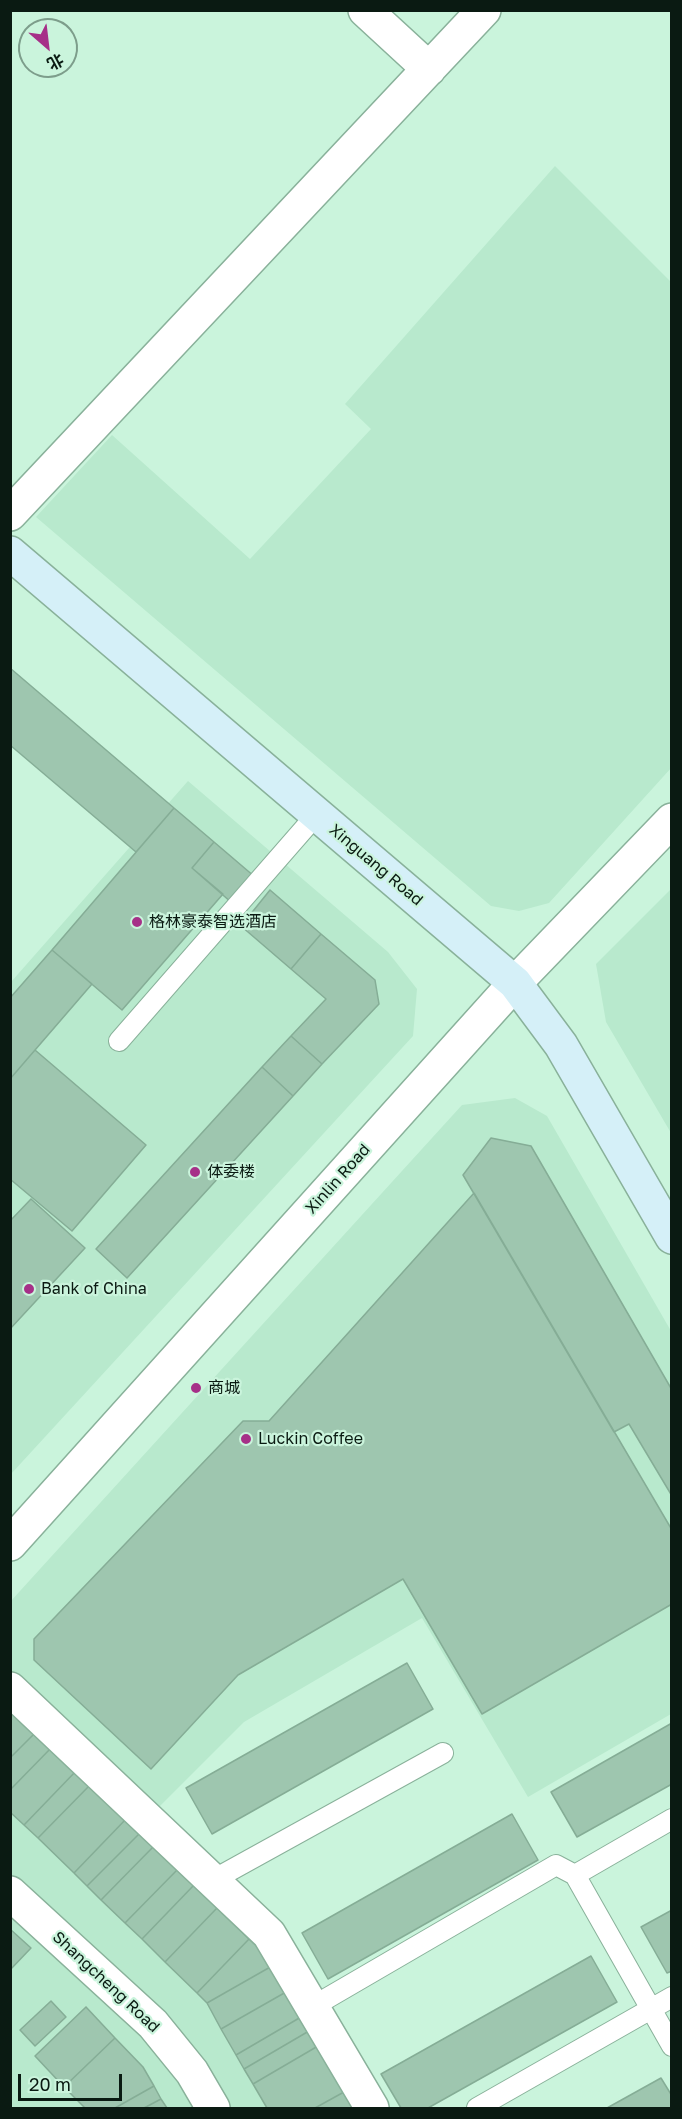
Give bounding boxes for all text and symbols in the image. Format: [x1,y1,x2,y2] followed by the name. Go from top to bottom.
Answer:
[18,18,78,78] north arrow
[44,50,67,75] text: 北
[325,820,427,910] street label: Xinguang Road
[149,912,277,932] place label: 格林豪泰智选酒店
[130,915,144,929] marker: 格林豪泰智选酒店
[302,1140,374,1218] street label: Xinlin Road
[207,1162,255,1182] place label: 体委楼
[188,1165,202,1179] marker: 体委楼
[41,1279,147,1299] place label: Bank of China
[22,1282,36,1296] marker: Bank of China
[208,1378,240,1398] place label: 商城
[189,1381,203,1395] marker: 商城
[258,1429,363,1449] place label: Luckin Coffee
[239,1432,253,1446] marker: Luckin Coffee
[48,1927,164,2037] street label: Shangcheng Road
[21,2062,124,2100] scale bar
[29,2073,71,2095] text: 20 m

